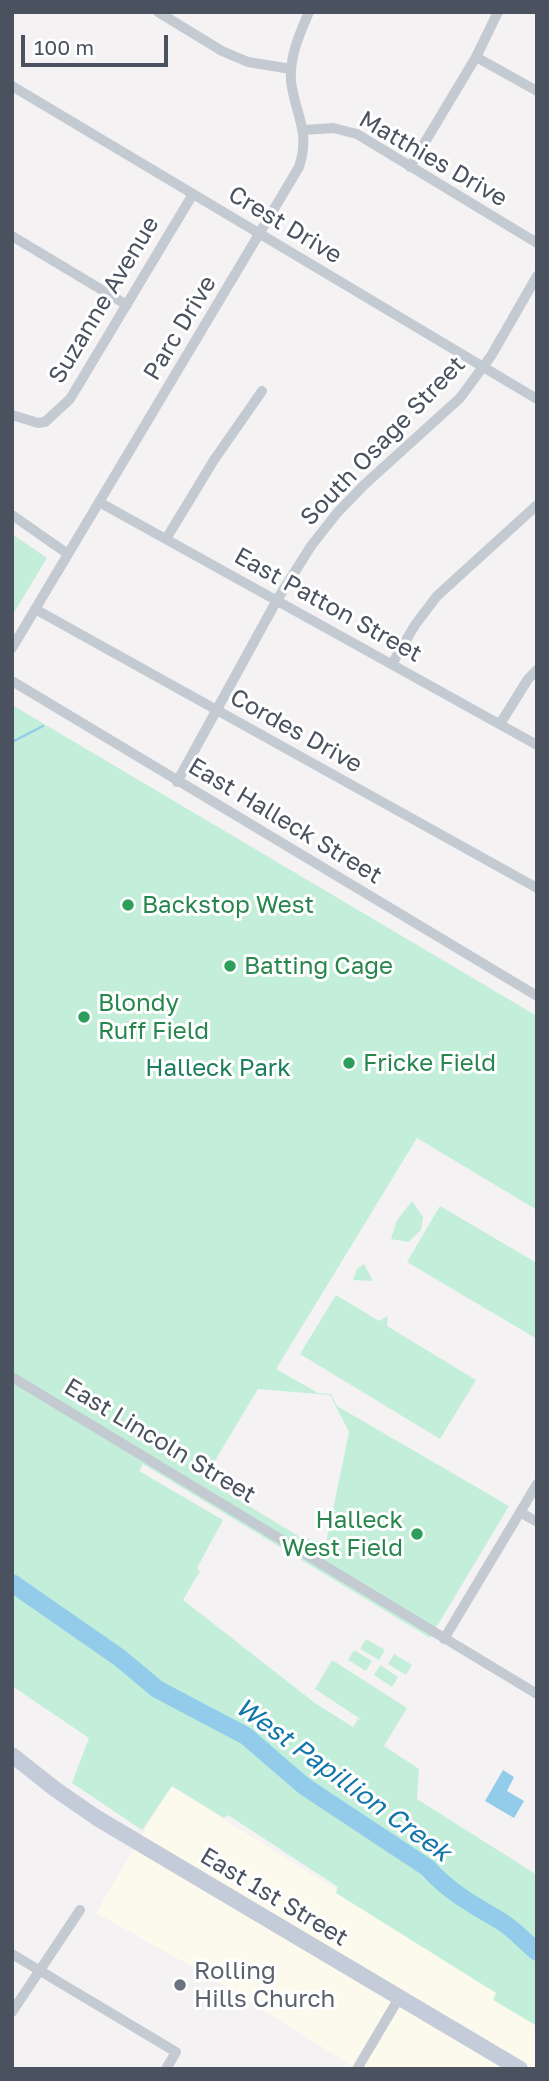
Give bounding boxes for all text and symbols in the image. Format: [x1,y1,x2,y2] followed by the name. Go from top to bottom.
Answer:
[24,21,172,65] scale bar
[34,34,94,60] text: 100 m
[354,105,512,213] street label: Matthies Drive
[223,180,347,270] street label: Crest Drive
[43,211,165,389] street label: Suzanne Avenue
[138,271,222,385] street label: Parc Drive
[295,350,471,532] street label: South Osage Street
[229,541,427,669] street label: East Patton Street
[225,683,367,779] street label: Cordes Drive
[183,752,387,890] street label: East Halleck Street
[142,891,314,919] place label: Backstop West
[120,897,136,913] marker: Backstop West
[244,952,393,980] place label: Batting Cage
[222,958,238,974] marker: Batting Cage
[98,989,209,1045] place label: Blondy Ruff Field
[76,1009,92,1025] marker: Blondy Ruff Field
[363,1049,496,1077] place label: Fricke Field
[145,1054,291,1082] park label: Halleck Park
[341,1055,357,1071] marker: Fricke Field
[59,1372,261,1510] street label: East Lincoln Street
[282,1506,403,1562] place label: Halleck West Field
[409,1526,425,1542] marker: Halleck West Field
[229,1691,457,1869] water label: West Papillion Creek
[195,1842,353,1952] street label: East 1st Street
[194,1957,335,2013] place label: Rolling Hills Church
[172,1977,188,1993] marker: Rolling Hills Church

